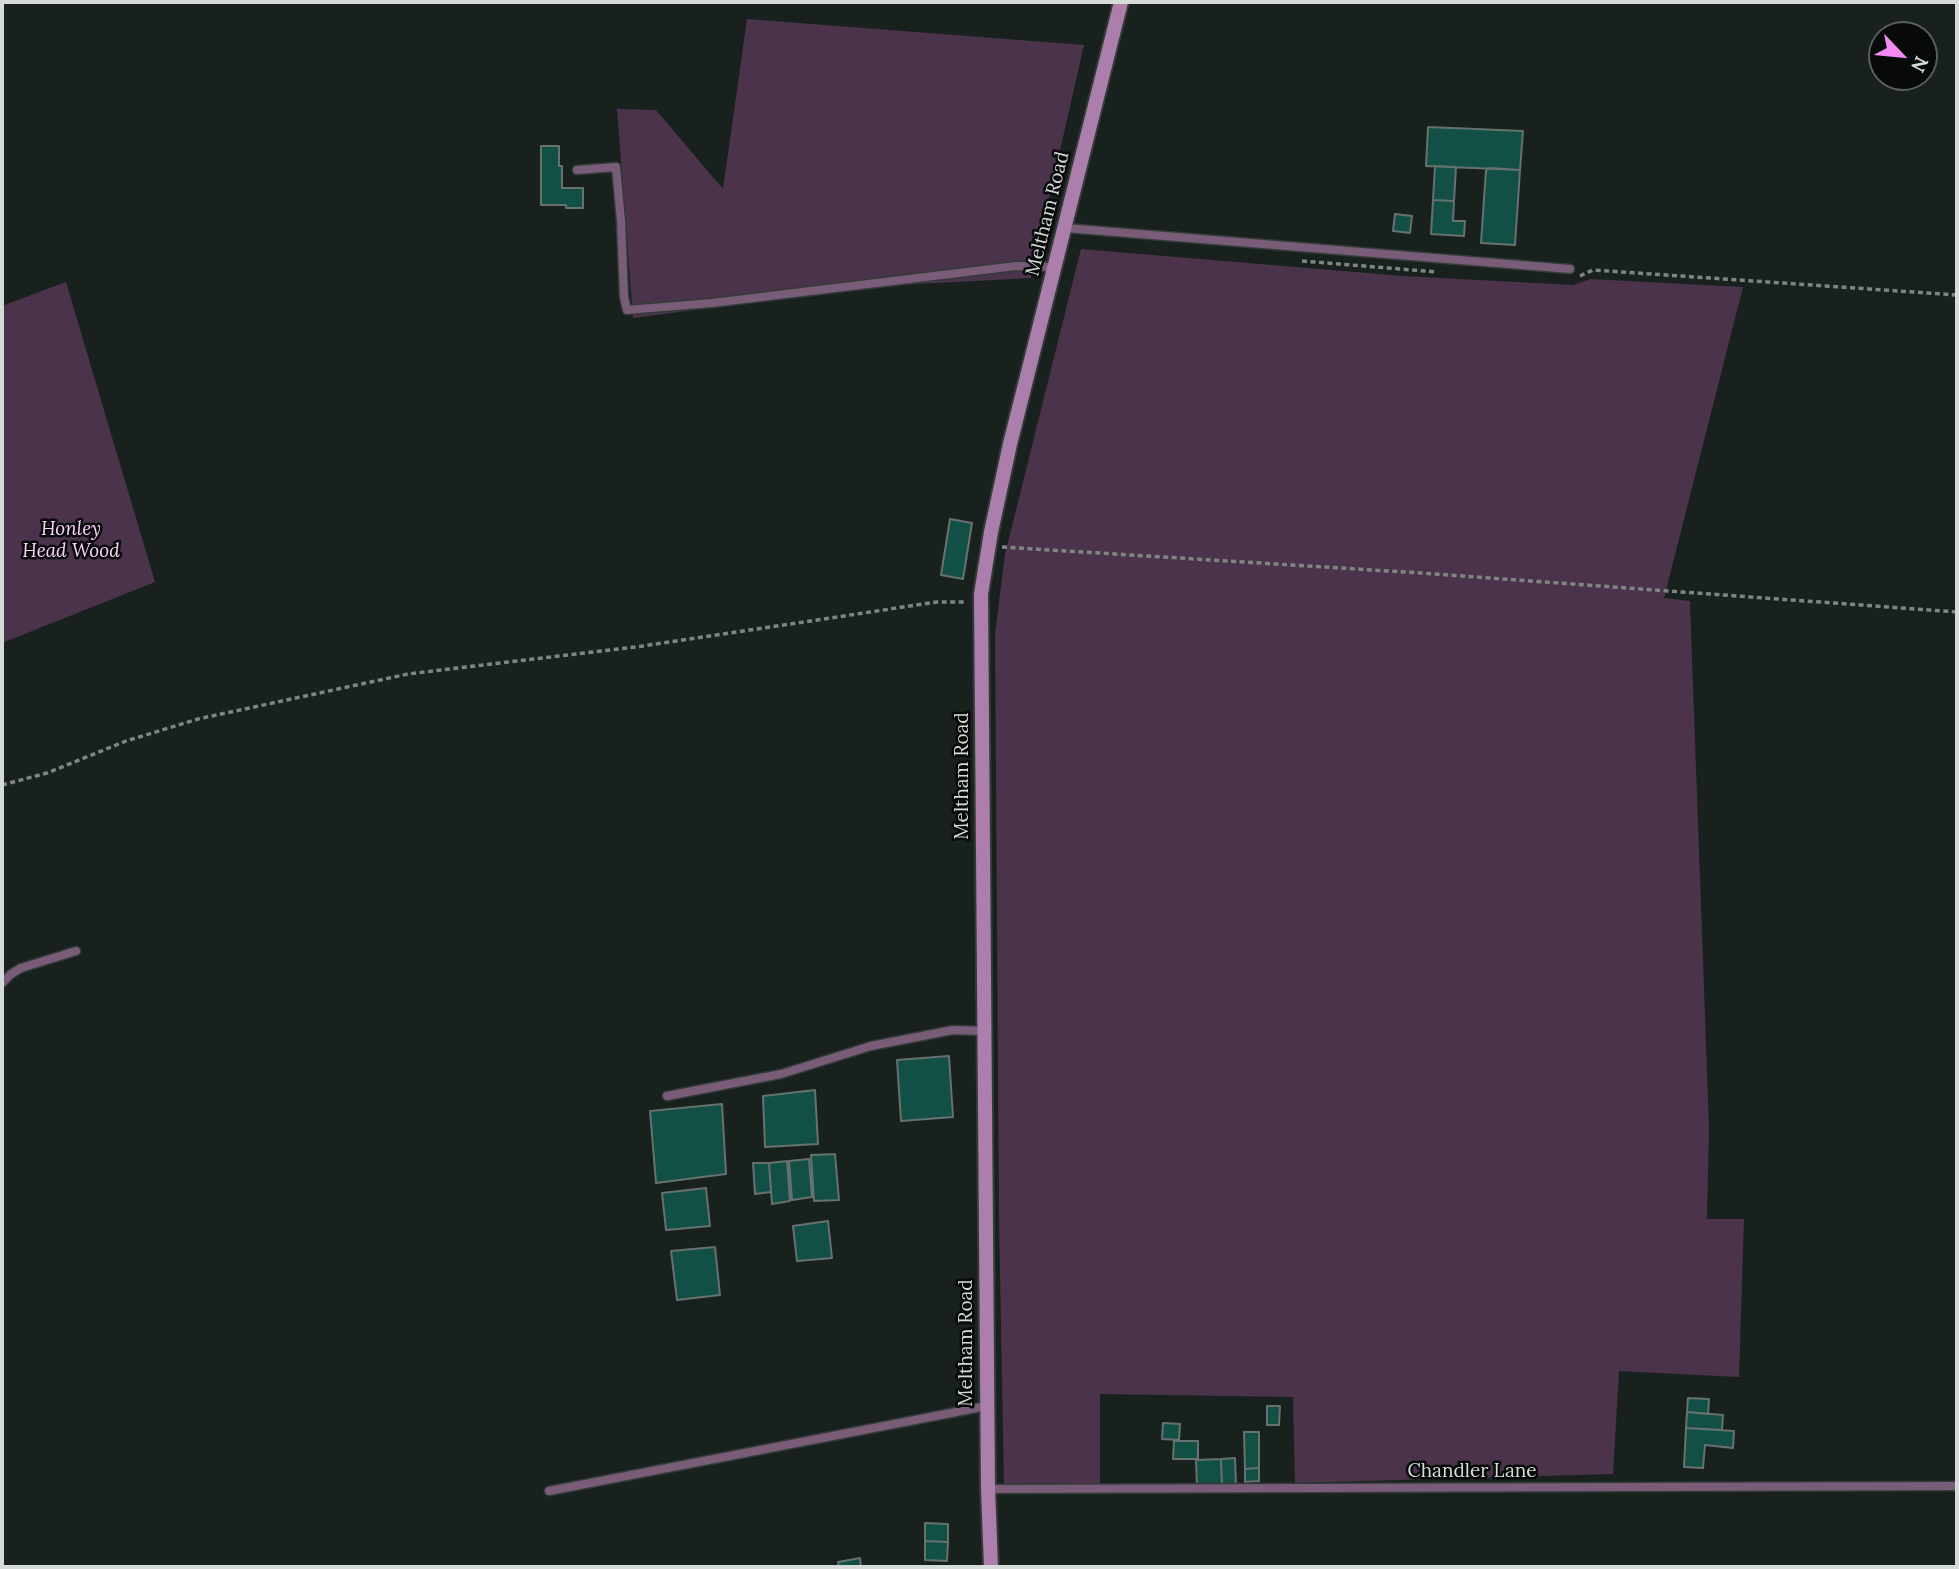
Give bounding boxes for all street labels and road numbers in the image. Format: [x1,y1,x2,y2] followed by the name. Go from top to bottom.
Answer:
[1022,149,1074,279] street label: Meltham Road
[952,712,974,840] street label: Meltham Road
[956,1279,978,1407] street label: Meltham Road
[1407,1461,1537,1483] street label: Chandler Lane

